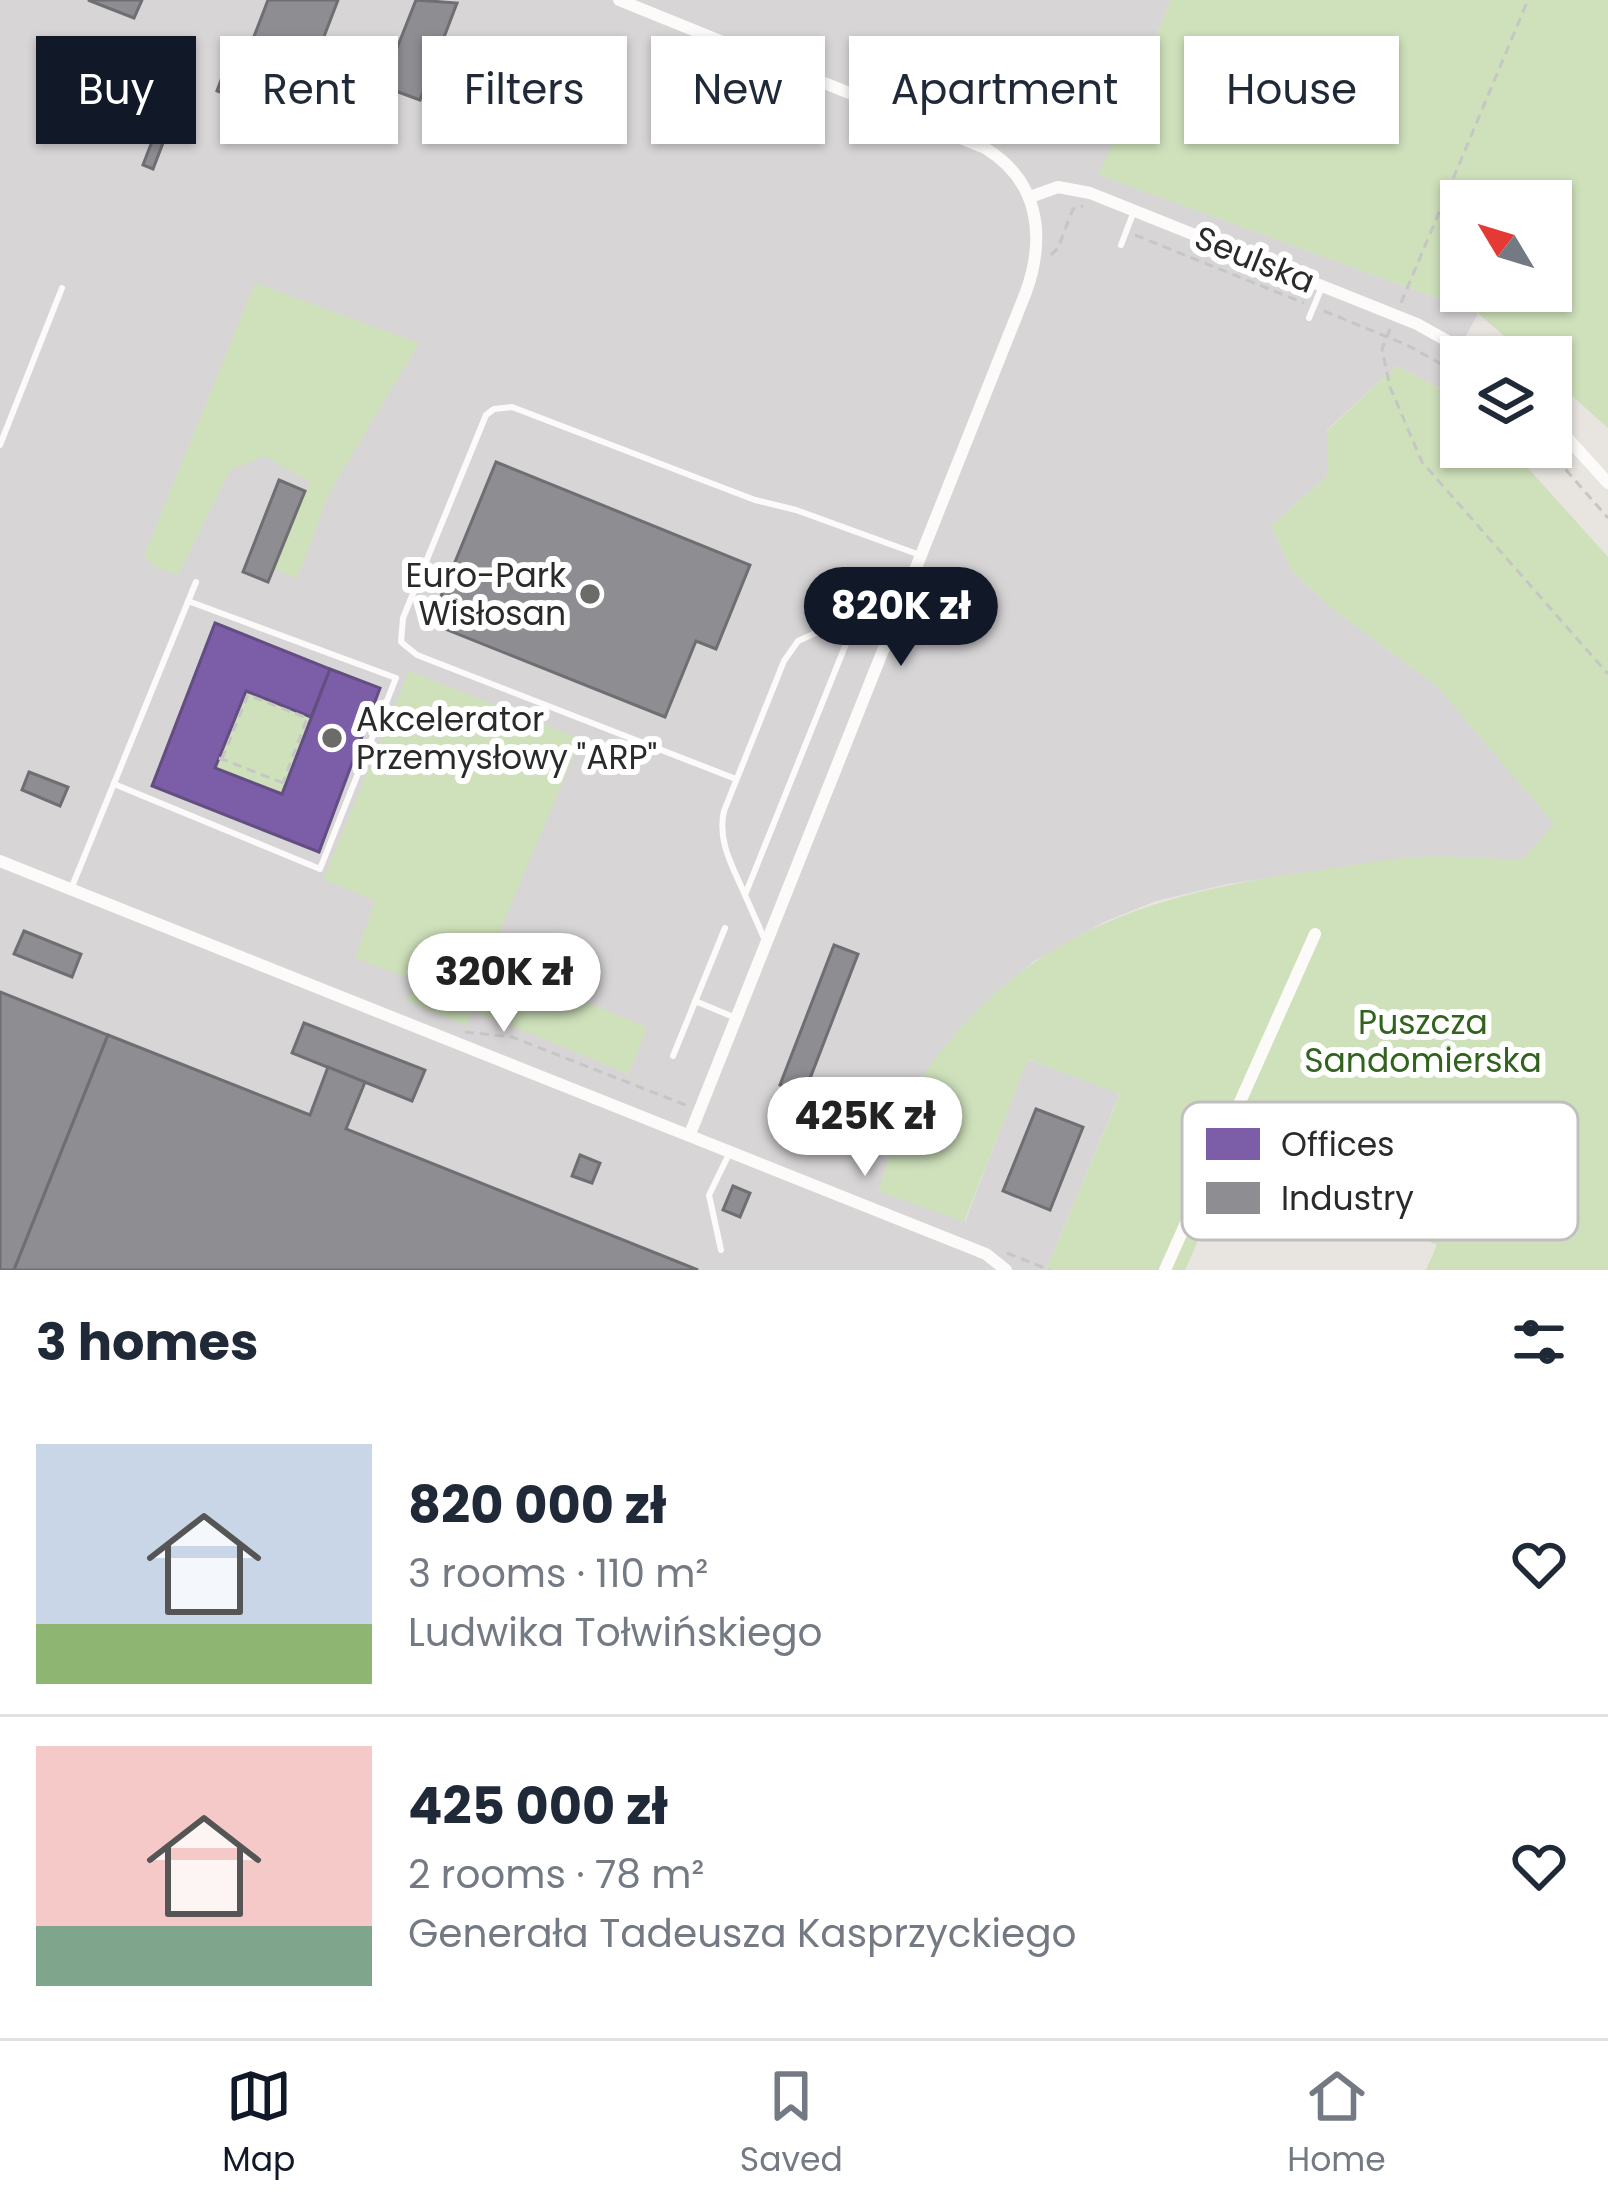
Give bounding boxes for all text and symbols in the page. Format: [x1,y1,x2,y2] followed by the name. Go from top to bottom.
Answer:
[36,36,196,144] chip: Buy
[220,36,398,144] chip: Rent
[422,36,627,144] chip: Filters
[651,36,825,144] chip: New
[849,36,1160,144] chip: Apartment
[1184,36,1399,144] chip: House
[1440,180,1572,312] north arrow
[1440,180,1572,468] map controls
[1188,214,1322,305] street label: Seulska
[1440,336,1572,468] button: layers
[406,552,566,637] place label: Euro-Park Wisłosan
[790,567,1012,669] pin: 820K zł
[831,578,971,633] text: 820K zł
[577,581,603,607] marker: Euro-Park Wisłosan
[356,696,657,781] place label: Akcelerator Przemysłowy "ARP"
[319,725,345,751] marker: Akcelerator Przemysłowy "ARP"
[393,933,615,1035] pin: 320K zł
[435,944,573,999] text: 320K zł
[1304,999,1542,1084] park label: Puszcza Sandomierska
[754,1077,976,1179] pin: 425K zł
[794,1088,936,1143] text: 425K zł
[1182,1102,1578,1240] legend
[1281,1121,1395,1168] text: Offices
[1281,1175,1414,1222] text: Industry
[36,1306,258,1378] text: 3 homes
[1506,1309,1572,1375] icon: filters
[408,1469,666,1541] text: 820 000 zł
[132,1492,276,1636] icon: home
[1506,1531,1572,1597] icon: heart
[408,1546,708,1601] text: 3 rooms · 110 m²
[408,1605,823,1660] text: Ludwika Tołwińskiego
[408,1770,668,1842] text: 425 000 zł
[132,1794,276,1938] icon: home
[1506,1833,1572,1899] icon: heart
[408,1847,704,1902] text: 2 rooms · 78 m²
[408,1906,1077,1961] text: Generała Tadeusza Kasprzyckiego
[222,2063,295,2185] tab: Map
[740,2063,843,2185] tab: Saved
[1287,2063,1386,2185] tab: Home

